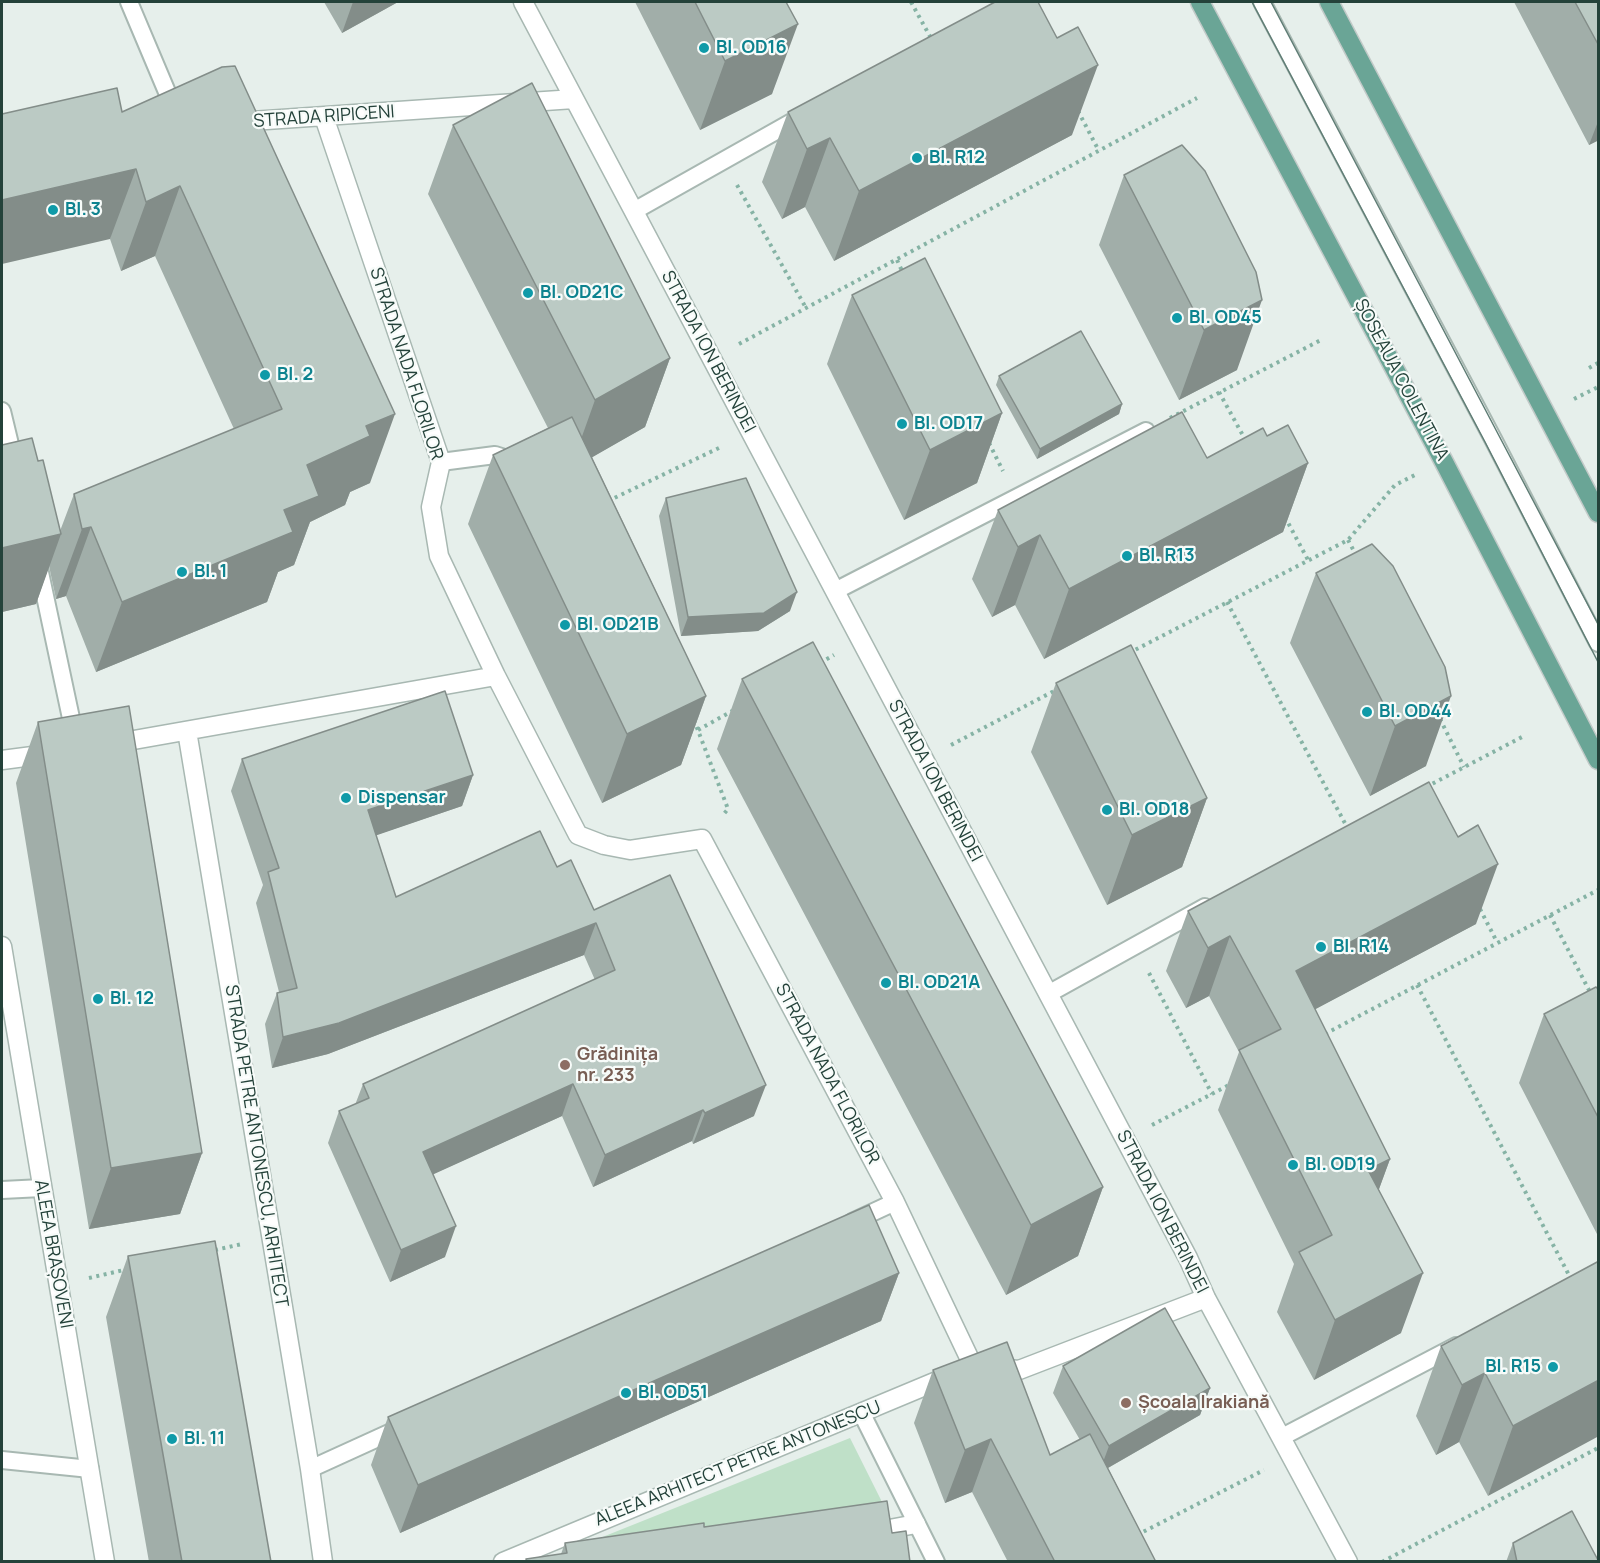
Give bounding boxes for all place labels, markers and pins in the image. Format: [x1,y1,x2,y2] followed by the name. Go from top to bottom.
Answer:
[716,37,787,59] place label: Bl. OD16
[697,41,711,55] marker: Bl. OD16
[929,147,985,169] place label: Bl. R12
[910,151,924,165] marker: Bl. R12
[65,199,101,221] place label: Bl. 3
[46,203,60,217] marker: Bl. 3
[540,282,623,304] place label: Bl. OD21C
[521,286,535,300] marker: Bl. OD21C
[1189,307,1262,329] place label: Bl. OD45
[1170,311,1184,325] marker: Bl. OD45
[277,364,313,386] place label: Bl. 2
[258,368,272,382] marker: Bl. 2
[914,413,983,435] place label: Bl. OD17
[895,417,909,431] marker: Bl. OD17
[1139,545,1195,567] place label: Bl. R13
[1120,549,1134,563] marker: Bl. R13
[194,561,227,583] place label: Bl. 1
[175,565,189,579] marker: Bl. 1
[577,614,659,636] place label: Bl. OD21B
[558,618,572,632] marker: Bl. OD21B
[1379,701,1452,723] place label: Bl. OD44
[1360,705,1374,719] marker: Bl. OD44
[358,787,446,809] place label: Dispensar
[339,791,353,805] marker: Dispensar
[1119,799,1189,821] place label: Bl. OD18
[1100,803,1114,817] marker: Bl. OD18
[1333,936,1389,958] place label: Bl. R14
[1314,940,1328,954] marker: Bl. R14
[898,972,980,994] place label: Bl. OD21A
[879,976,893,990] marker: Bl. OD21A
[110,988,154,1010] place label: Bl. 12
[91,992,105,1006] marker: Bl. 12
[577,1044,658,1086] place label: Grădinița nr. 233
[558,1058,572,1072] marker: Grădinița nr. 233
[1305,1154,1376,1176] place label: Bl. OD19
[1286,1158,1300,1172] marker: Bl. OD19
[1485,1356,1541,1378] place label: Bl. R15
[1546,1360,1560,1374] marker: Bl. R15
[638,1382,708,1404] place label: Bl. OD51
[619,1386,633,1400] marker: Bl. OD51
[1138,1392,1270,1414] place label: Școala Irakiană
[1119,1396,1133,1410] marker: Școala Irakiană
[184,1428,225,1450] place label: Bl. 11
[165,1432,179,1446] marker: Bl. 11

